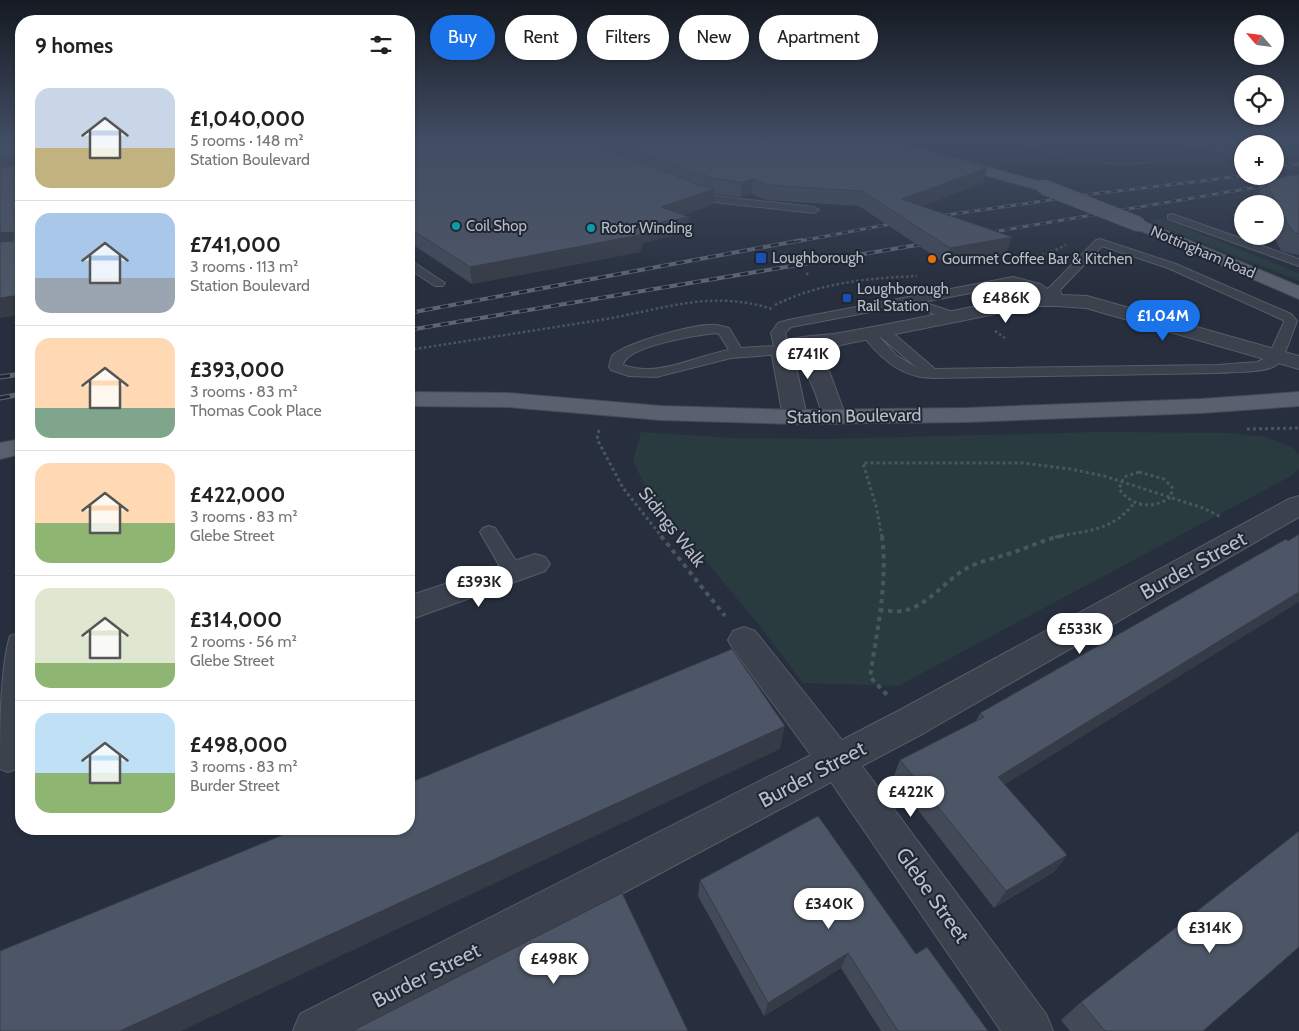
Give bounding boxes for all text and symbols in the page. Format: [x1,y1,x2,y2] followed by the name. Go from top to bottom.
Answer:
[430,15,495,60] chip: Buy
[505,15,577,60] chip: Rent
[587,15,669,60] chip: Filters
[679,15,749,60] chip: New
[759,15,878,60] chip: Apartment
[1234,15,1284,65] north arrow
[1234,15,1284,245] map controls
[367,31,395,59] icon: filters
[35,33,113,58] text: 9 homes
[1234,75,1284,125] button: locate
[190,106,305,131] text: £1,040,000
[75,108,135,168] icon: home
[190,131,303,150] text: 5 rooms · 148 m²
[1234,135,1284,185] button: +
[190,150,310,169] text: Station Boulevard
[1234,195,1284,245] button: −
[466,217,527,235] place label: Coil Shop
[601,219,693,237] place label: Rotor Winding
[450,220,462,232] marker: Coil Shop
[585,222,597,234] marker: Rotor Winding
[1148,222,1258,282] street label: Nottingham Road
[190,232,281,257] text: £741,000
[75,233,135,293] icon: home
[772,249,864,267] place label: Loughborough
[942,250,1133,268] place label: Gourmet Coffee Bar & Kitchen
[754,251,768,265] marker: Loughborough
[926,253,938,265] marker: Gourmet Coffee Bar & Kitchen
[190,257,298,276] text: 3 rooms · 113 m²
[190,276,310,295] text: Station Boulevard
[857,280,949,315] place label: Loughborough Rail Station
[971,282,1041,324] pin: £486K
[983,288,1029,307] text: £486K
[841,292,853,304] marker: Loughborough Rail Station
[1122,300,1204,342] pin: £1.04M
[1137,306,1189,325] text: £1.04M
[773,338,843,380] pin: £741K
[787,344,829,363] text: £741K
[190,357,285,382] text: £393,000
[75,358,135,418] icon: home
[190,382,298,401] text: 3 rooms · 83 m²
[190,401,322,420] text: Thomas Cook Place
[786,404,922,428] street label: Station Boulevard
[190,482,285,507] text: £422,000
[634,482,711,572] street label: Sidings Walk
[75,483,135,543] icon: home
[190,507,298,526] text: 3 rooms · 83 m²
[190,526,274,545] text: Glebe Street
[1136,526,1250,604] street label: Burder Street
[444,566,514,608] pin: £393K
[457,572,501,591] text: £393K
[190,607,282,632] text: £314,000
[75,608,135,668] icon: home
[1045,612,1115,655] pin: £533K
[1058,619,1102,638] text: £533K
[190,632,297,651] text: 2 rooms · 56 m²
[190,651,274,670] text: Glebe Street
[190,732,288,757] text: £498,000
[75,733,135,793] icon: home
[754,735,870,813] street label: Burder Street
[190,757,298,776] text: 3 rooms · 83 m²
[190,776,280,795] text: Burder Street
[876,776,946,818] pin: £422K
[888,782,934,801] text: £422K
[891,842,975,948] street label: Glebe Street
[794,888,864,930] pin: £340K
[805,894,853,913] text: £340K
[1175,912,1245,954] pin: £314K
[1189,918,1231,937] text: £314K
[368,937,484,1013] street label: Burder Street
[519,942,589,985] pin: £498K
[531,949,577,968] text: £498K

